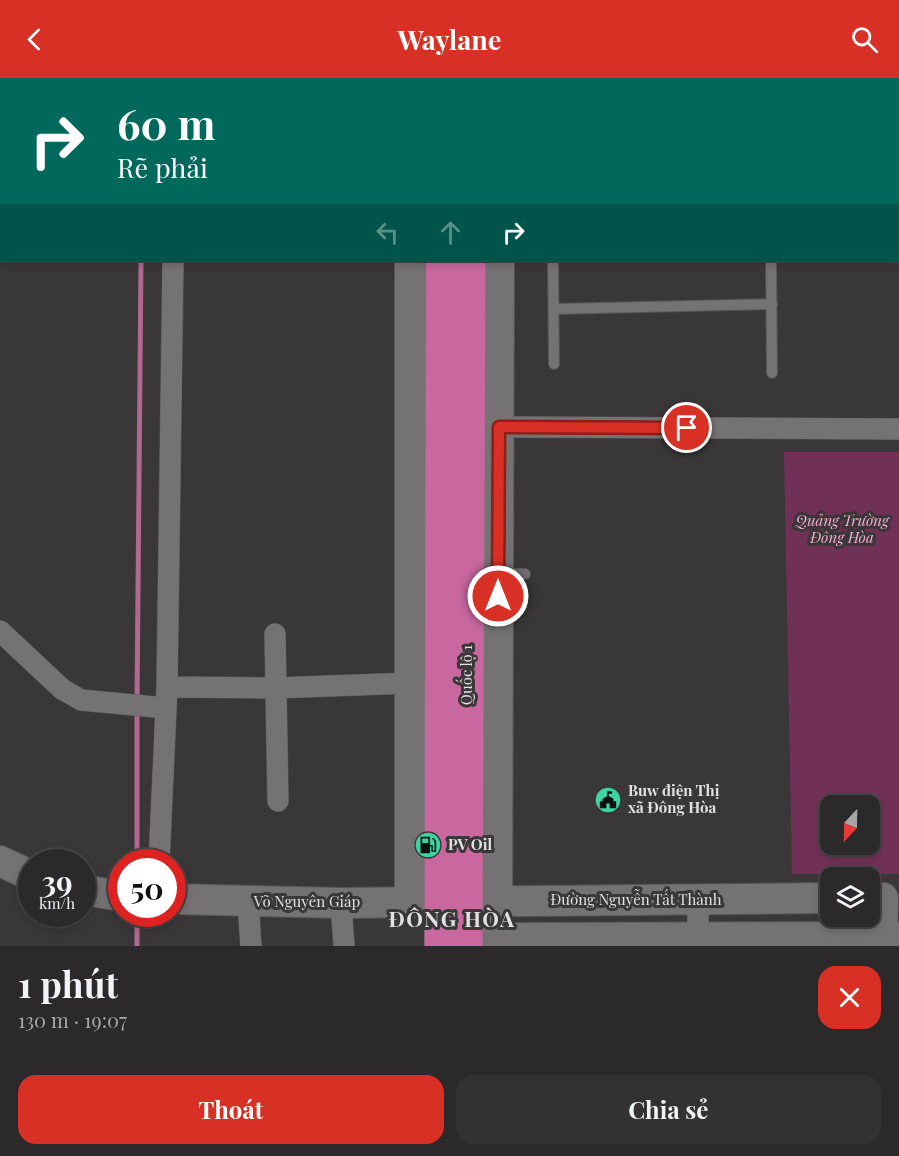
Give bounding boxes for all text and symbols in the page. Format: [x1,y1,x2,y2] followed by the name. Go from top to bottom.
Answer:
[398,21,501,57] text: Waylane
[18,23,51,56] icon: back
[848,23,881,56] icon: search
[117,95,215,151] text: 60 m
[18,102,96,180] icon: right
[117,149,208,185] text: Rẽ phải
[371,216,404,249] icon: left
[434,216,467,249] icon: ahead
[497,216,530,249] icon: right
[661,402,712,453] pin
[670,411,703,444] icon: arrive
[794,510,890,547] park label: Quảng Trường Đông Hòa
[466,564,530,628] position arrow
[455,644,476,705] street label: Quốc lộ 1
[628,780,720,817] place label: Buw điện Thị xã Đông Hòa
[593,785,623,815] public building icon: Buw điện Thị xã Đông Hòa
[820,795,880,855] north arrow
[820,795,880,927] map controls
[413,830,443,860] fuel station icon: PV Oil
[448,834,492,854] place label: PV Oil
[108,849,186,927] speed limit sign: 50
[41,861,73,901] text: 39
[820,867,880,927] button: layers
[551,889,722,909] street label: Đường Nguyễn Tất Thành
[253,891,360,911] street label: Võ Nguyên Giáp
[39,893,75,913] text: km/h
[389,904,515,932] district label: ĐÔNG HÒA
[18,959,118,1007] text: 1 phút
[818,966,881,1029] button: close
[18,1006,127,1033] text: 130 m · 19:07
[18,1075,444,1144] button: Thoát
[456,1075,881,1144] button: Chia sẻ

